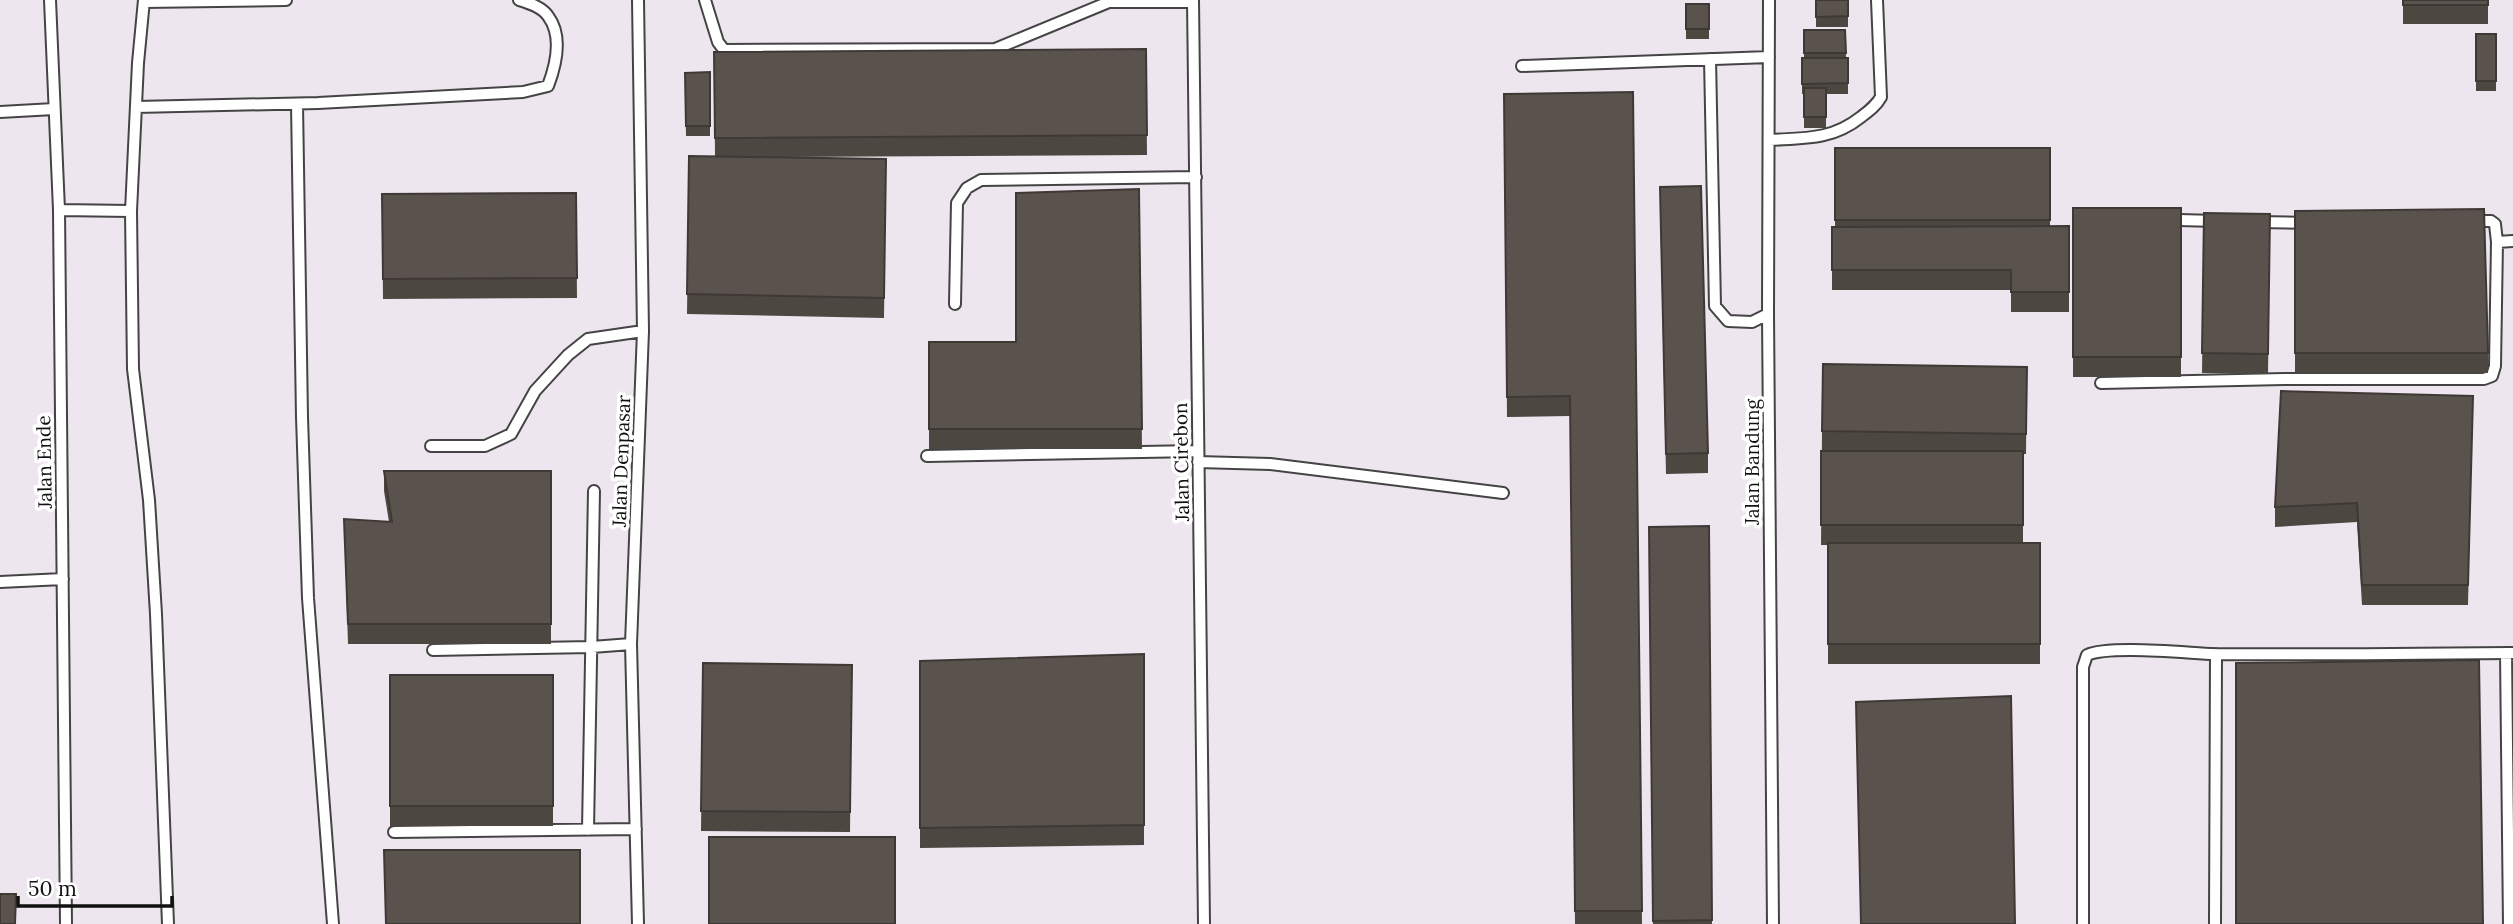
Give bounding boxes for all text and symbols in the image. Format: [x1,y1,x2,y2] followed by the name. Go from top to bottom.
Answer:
[607,394,635,528] street label: Jalan Denpasar
[1740,399,1764,526] street label: Jalan Bandung
[1168,402,1194,523] street label: Jalan Cirebon
[31,415,57,510] street label: Jalan Ende
[18,864,172,908] scale bar
[28,875,77,902] text: 50 m

